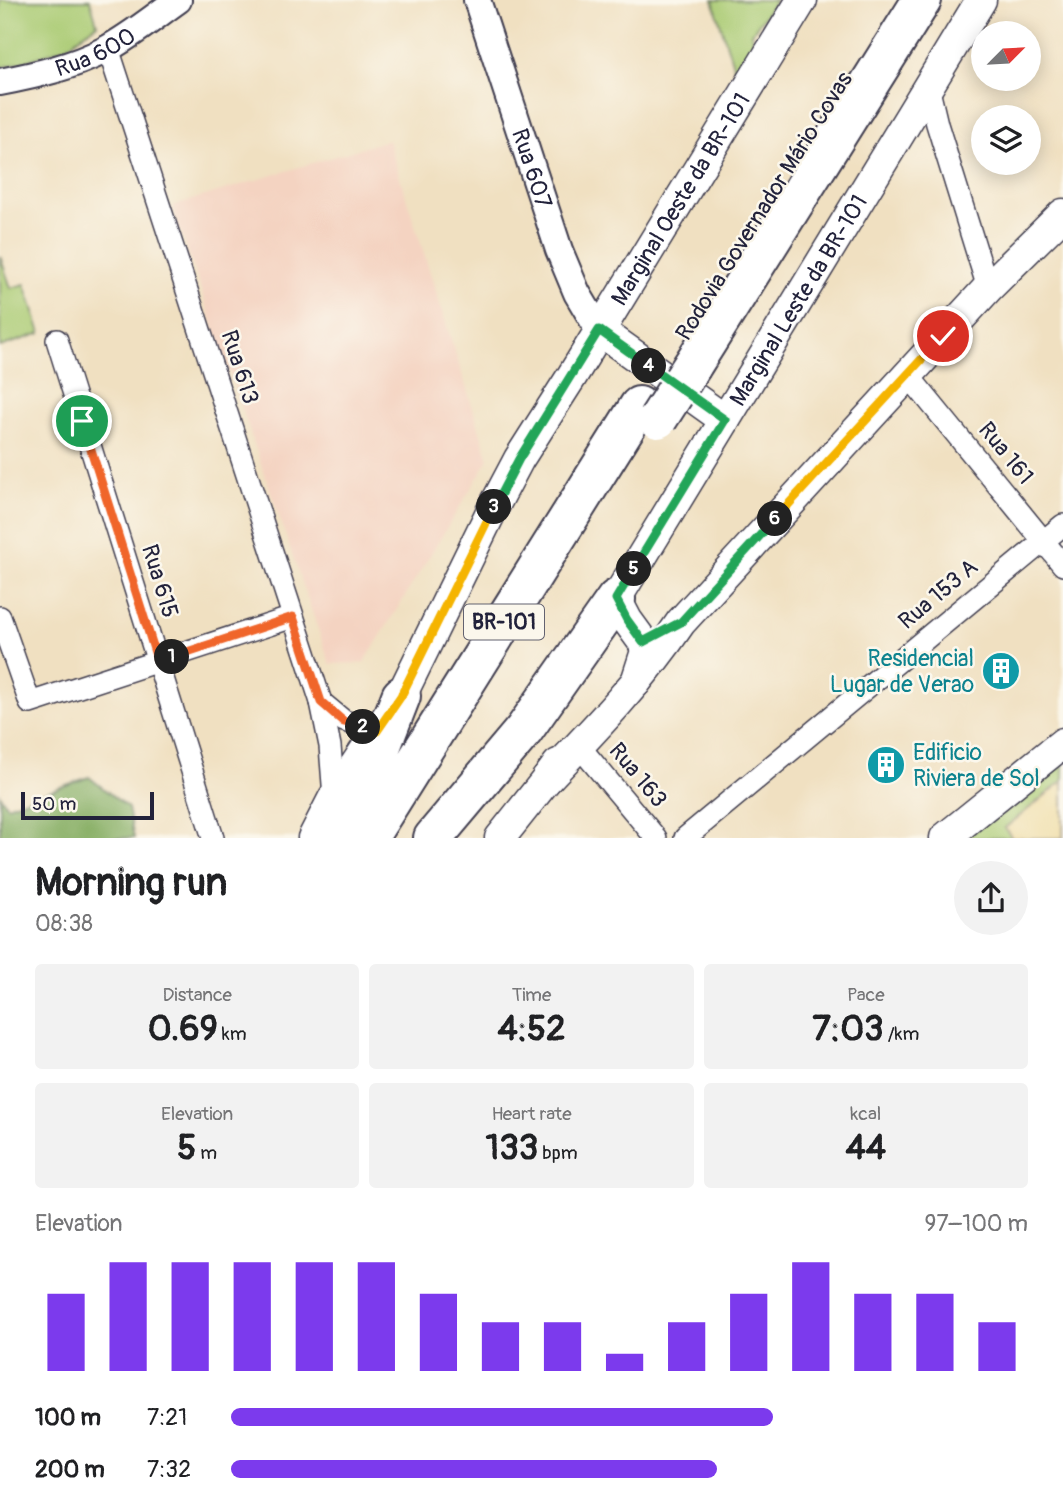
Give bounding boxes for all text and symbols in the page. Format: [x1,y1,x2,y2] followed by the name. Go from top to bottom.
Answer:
[52,21,141,83] street label: Rua 600
[971,21,1041,91] north arrow
[971,21,1041,175] map controls
[669,66,859,346] street label: Rodovia Governador Mário Covas
[604,87,756,311] street label: Marginal Oeste da BR-101
[971,105,1041,175] button: layers
[506,125,559,212] street label: Rua 607
[723,189,874,411] street label: Marginal Leste da BR-101
[913,306,973,366] pin
[924,317,962,355] icon: check
[214,326,266,408] street label: Rua 613
[632,348,666,384] pin: 4
[643,353,654,377] text: 4
[52,391,112,451] pin
[63,402,101,440] icon: arrive
[972,416,1040,490] street label: Rua 161
[476,490,512,524] pin: 3
[488,494,499,518] text: 3
[758,502,792,536] pin: 6
[769,506,780,530] text: 6
[135,541,185,621] street label: Rua 615
[616,552,652,586] pin: 5
[892,552,984,636] street label: Rua 153 A
[628,556,639,580] text: 5
[464,604,544,640] road number: BR-101
[154,640,190,674] pin: 1
[168,644,175,668] text: 1
[830,644,974,699] place label: Residencial Lugar de Verao
[980,650,1022,692] building icon: Residencial Lugar de Verao
[346,710,380,744] pin: 2
[357,714,368,738] text: 2
[603,737,673,813] street label: Rua 163
[913,738,1040,793] place label: Edificio Riviera de Sol
[865,744,907,786] building icon: Edificio Riviera de Sol
[21,789,154,821] scale bar
[32,792,76,816] text: 50 m
[35,859,227,907] text: Morning run
[954,861,1028,935] button: share
[35,909,93,938] text: 08:38
[162,983,232,1007] text: Distance
[512,983,551,1007] text: Time
[847,983,885,1007] text: Pace
[148,1007,218,1051] text: 0.69
[497,1007,566,1051] text: 4:52
[812,1007,884,1051] text: 7:03
[218,1022,247,1046] text: km
[884,1022,919,1046] text: /km
[161,1102,233,1126] text: Elevation
[491,1102,572,1126] text: Heart rate
[850,1102,881,1126] text: kcal
[177,1126,196,1170] text: 5
[485,1126,538,1170] text: 133
[846,1126,886,1170] text: 44
[196,1141,217,1165] text: m
[538,1141,578,1165] text: bpm
[35,1209,123,1238] text: Elevation
[925,1209,1028,1238] text: 97–100 m
[35,1403,101,1432] text: 100 m
[147,1403,187,1432] text: 7:21
[35,1455,105,1484] text: 200 m
[147,1455,191,1484] text: 7:32

